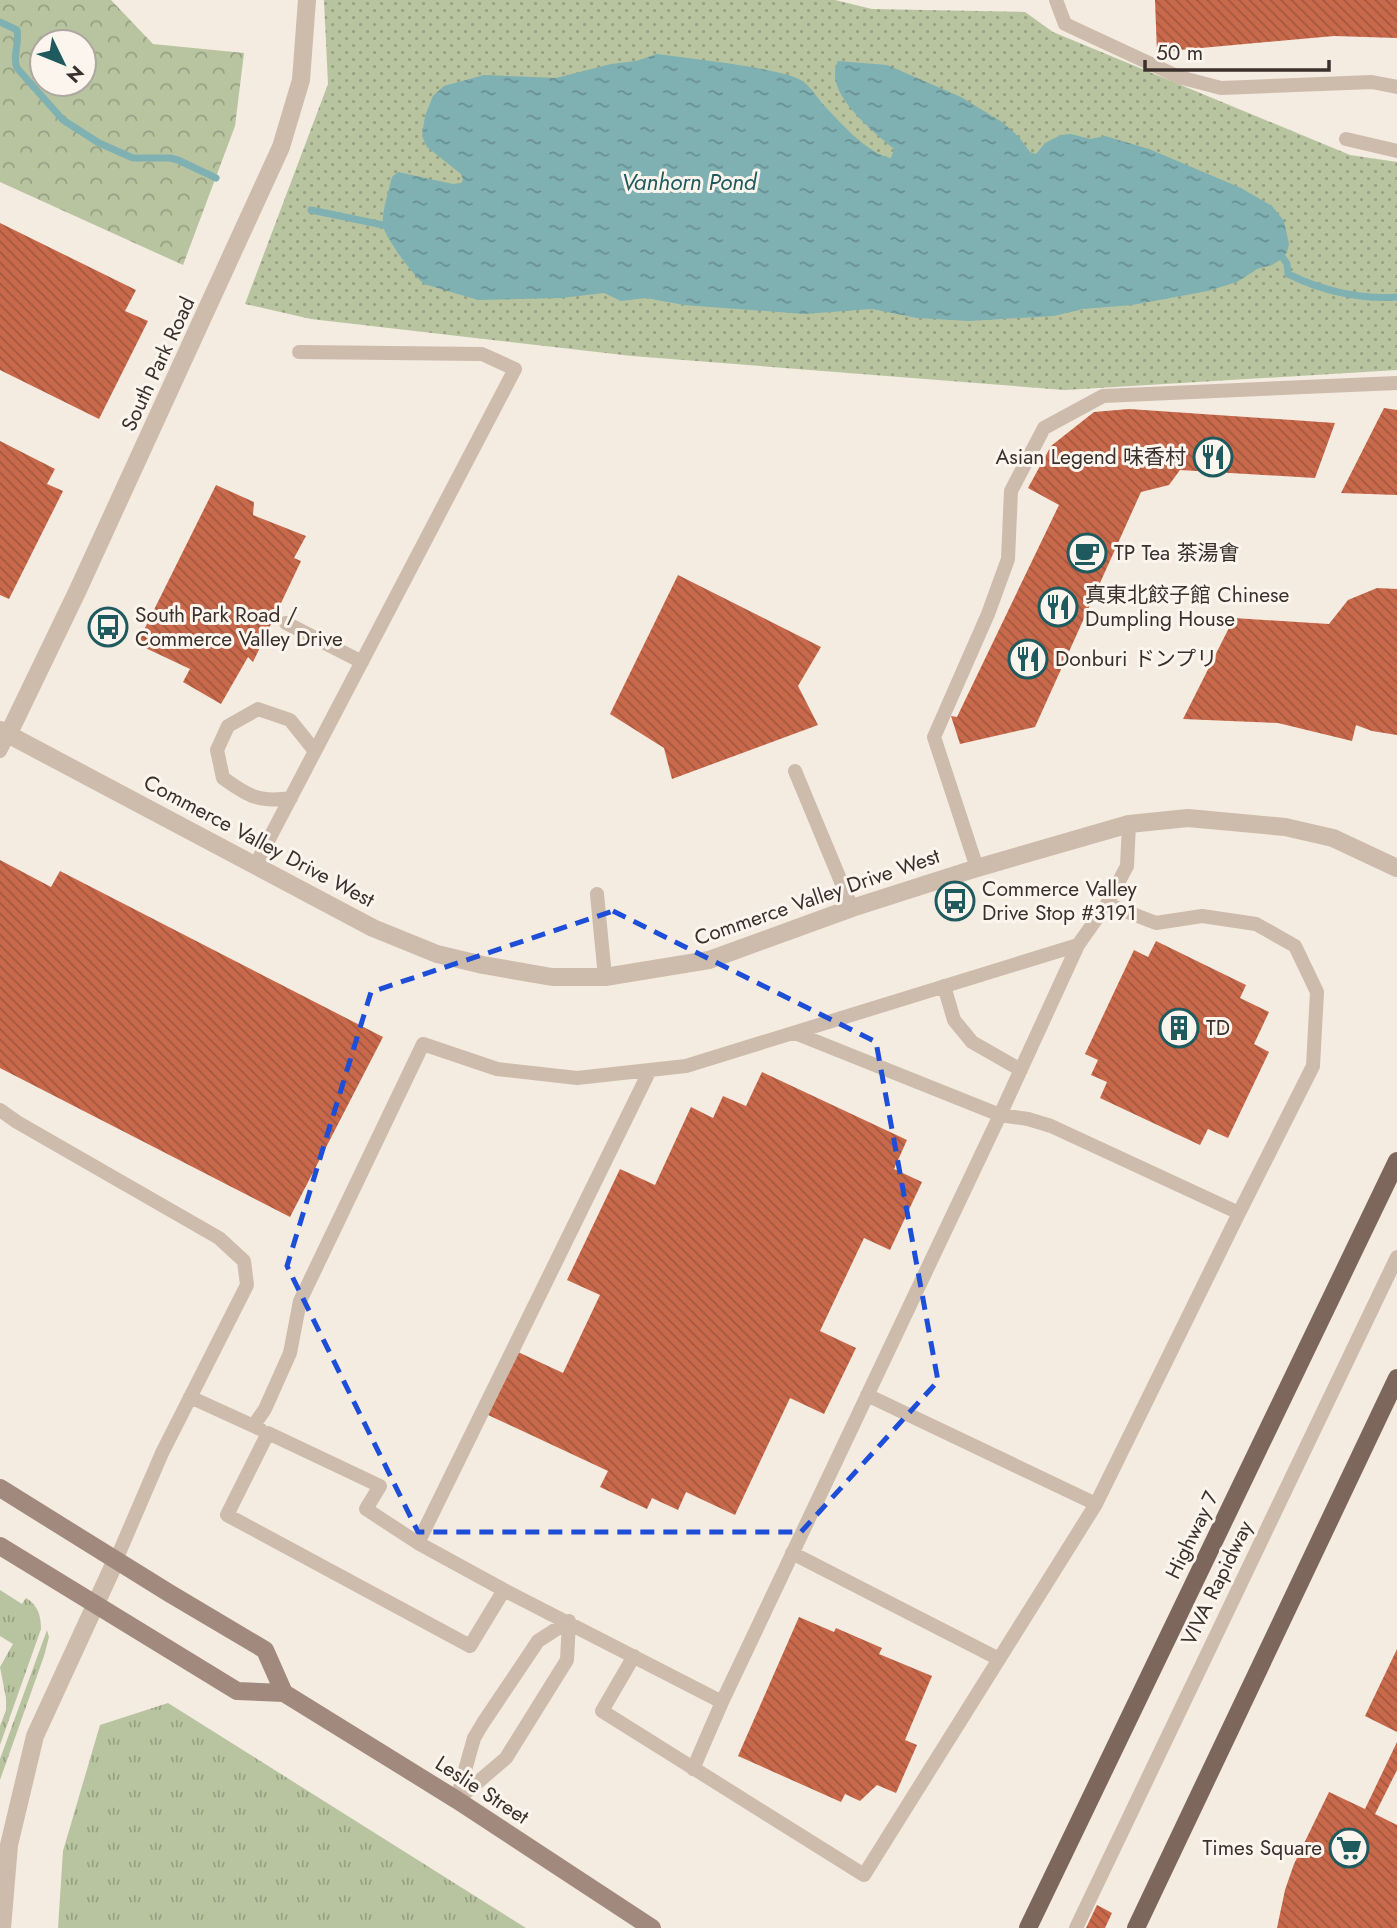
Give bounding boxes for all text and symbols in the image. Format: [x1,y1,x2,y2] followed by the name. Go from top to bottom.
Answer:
[28,28,98,98] north arrow
[1145,28,1329,72] scale bar
[1156,38,1203,68] text: 50 m
[60,60,90,89] text: N
[621,165,758,199] water label: Vanhorn Pond
[114,292,202,436] street label: South Park Road
[1192,436,1234,478] restaurant icon: Asian Legend 味香村
[995,442,1186,472] place label: Asian Legend 味香村
[1066,532,1108,574] cafe icon: TP Tea 茶湯㑹
[1114,538,1239,568] place label: TP Tea 茶湯㑹
[1085,580,1289,634] place label: 真東北餃子館 Chinese Dumpling House
[1037,586,1079,628] restaurant icon: 真東北餃子館 Chinese Dumpling House
[135,600,343,654] place label: South Park Road / Commerce Valley Drive
[87,606,129,648] bus stop icon: South Park Road / Commerce Valley Drive
[1007,638,1049,680] restaurant icon: Donburi ドンプリ
[1055,644,1217,674] place label: Donburi ドンプリ
[138,767,380,915] street label: Commerce Valley Drive West
[690,841,944,953] street label: Commerce Valley Drive West
[982,874,1137,928] place label: Commerce Valley Drive Stop #3191
[934,880,976,922] bus stop icon: Commerce Valley Drive Stop #3191
[1158,1007,1200,1049] building icon: TD
[1206,1013,1230,1043] place label: TD
[1158,1486,1226,1584] street label: Highway 7
[1174,1515,1261,1651] street label: VIVA Rapidway
[429,1748,535,1832] street label: Leslie Street
[1328,1827,1370,1869] supermarket icon: Times Square
[1203,1833,1322,1863] place label: Times Square

